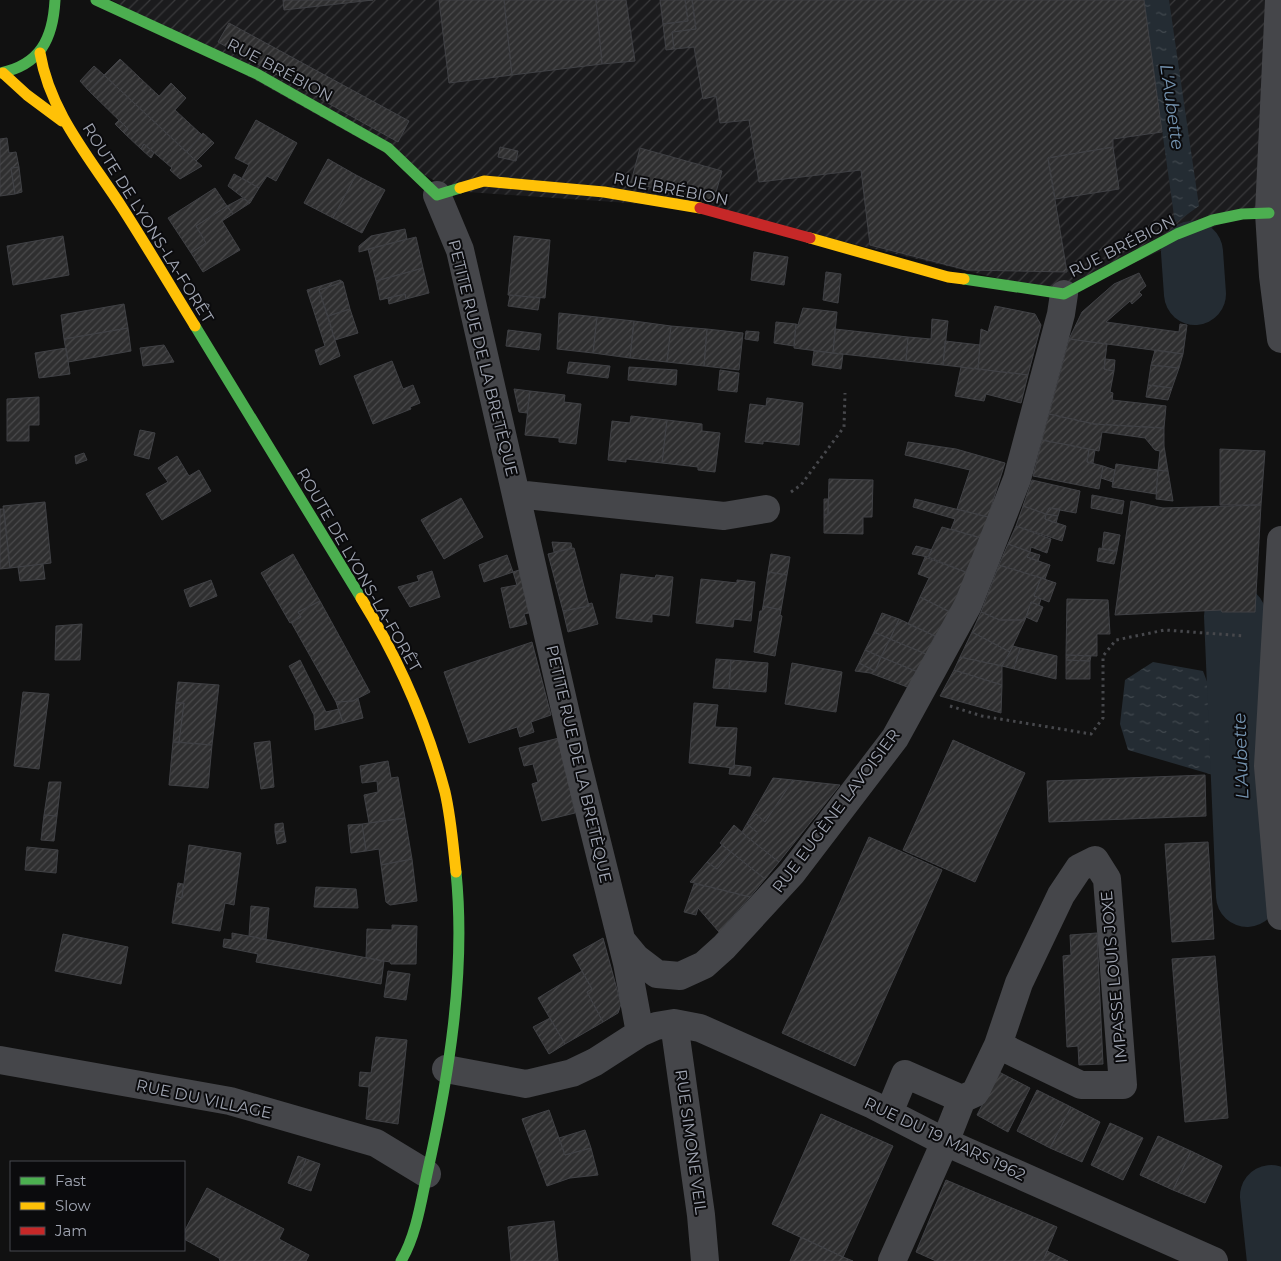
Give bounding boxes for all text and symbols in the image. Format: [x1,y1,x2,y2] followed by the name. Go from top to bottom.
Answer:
[224,34,336,106] street label: RUE BRÉBION
[1155,63,1189,151] water label: L'Aubette
[79,120,218,327] street label: ROUTE DE LYONS-LA-FORÊT
[612,169,730,209] street label: RUE BRÉBION
[1066,211,1178,281] street label: RUE BRÉBION
[444,238,522,478] street label: PETITE RUE DE LA BRETÈQUE
[293,465,426,676] street label: ROUTE DE LYONS-LA-FORÊT
[542,643,616,885] street label: PETITE RUE DE LA BRETÈQUE
[1228,712,1253,799] water label: L'Aubette
[768,725,904,897] street label: RUE EUGÈNE LAVOISIER
[1097,890,1131,1064] street label: IMPASSE LOUIS JOXE
[671,1068,711,1216] street label: RUE SIMONE VEIL
[134,1075,274,1123] street label: RUE DU VILLAGE
[861,1093,1029,1185] street label: RUE DU 19 MARS 1962
[10,1161,185,1251] legend
[55,1171,86,1190] text: Fast
[55,1196,91,1215] text: Slow
[54,1221,87,1240] text: Jam

